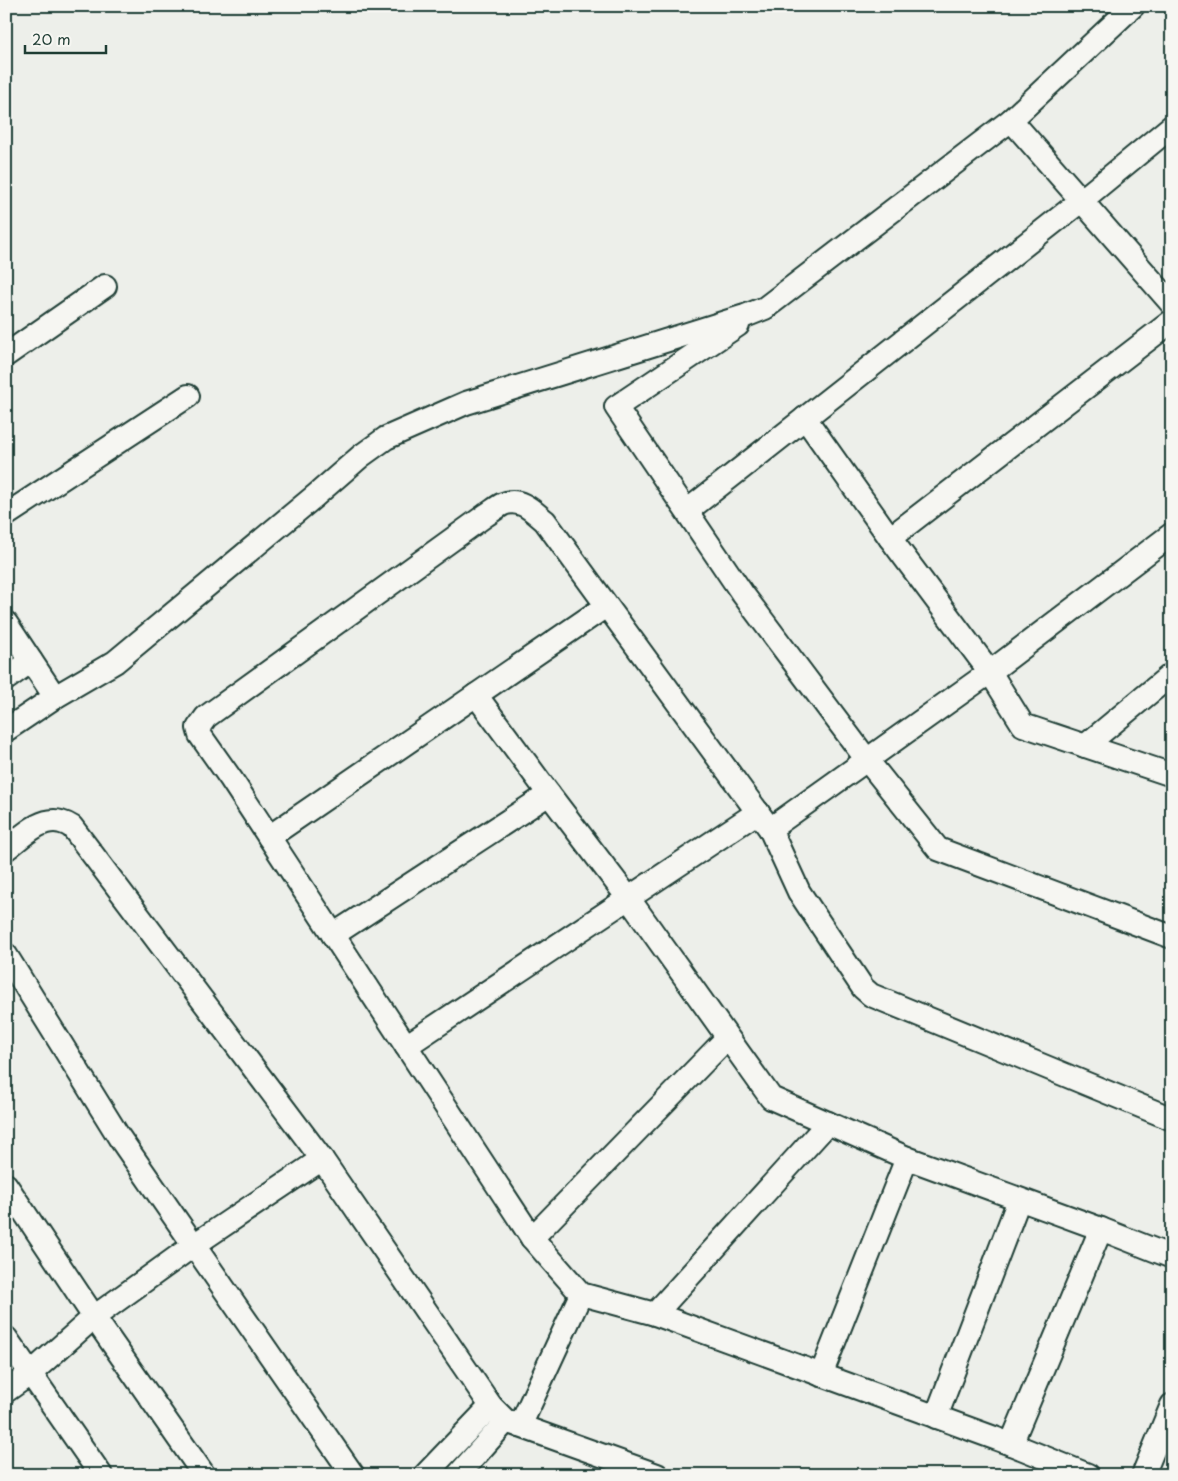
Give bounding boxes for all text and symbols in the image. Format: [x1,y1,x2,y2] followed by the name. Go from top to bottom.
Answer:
[25,22,106,54] scale bar
[32,27,71,50] text: 20 m

